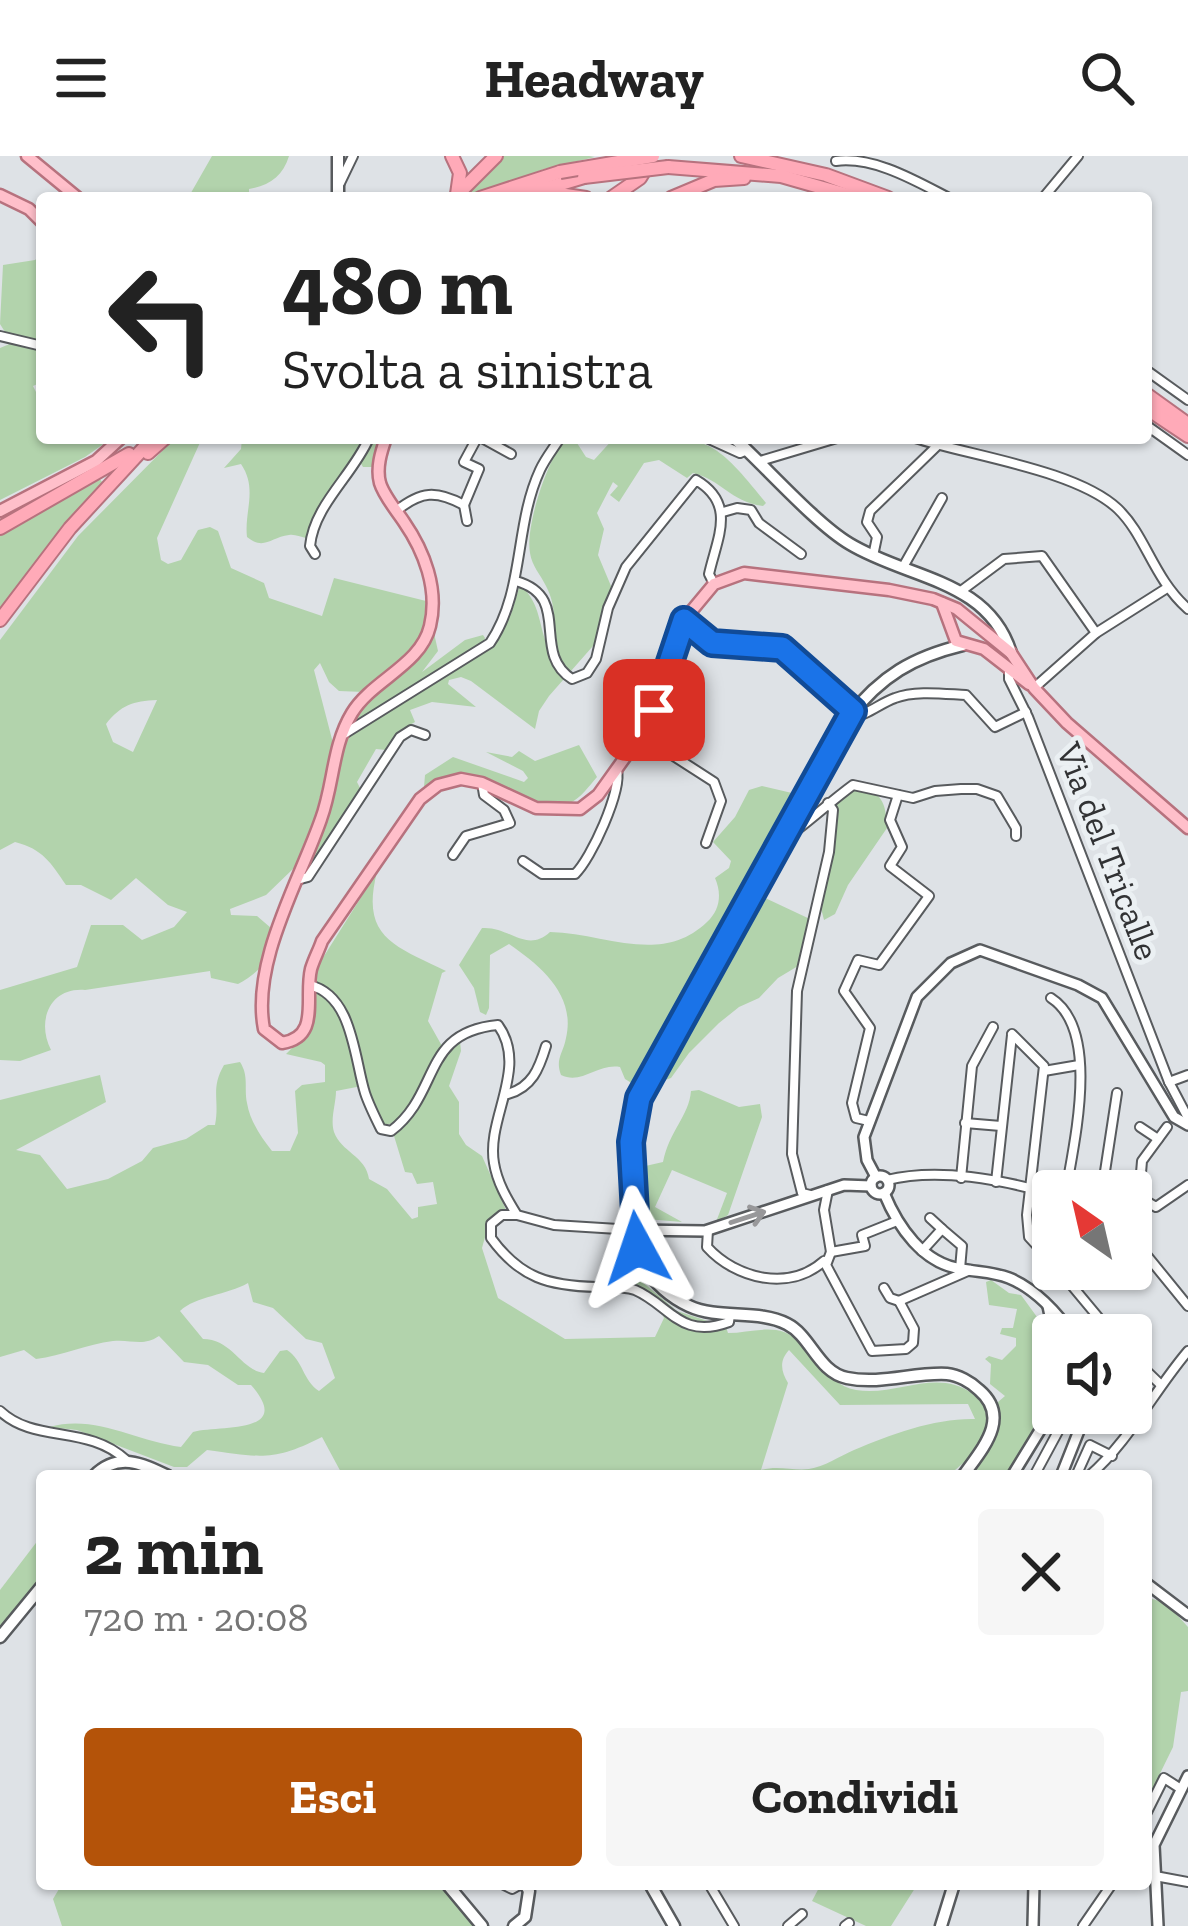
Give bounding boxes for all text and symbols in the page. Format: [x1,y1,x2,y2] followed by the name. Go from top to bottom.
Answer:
[48,45,114,111] icon: menu
[1074,45,1140,111] icon: search
[484,46,704,111] text: Headway
[282,235,513,336] text: 480 m
[84,240,240,396] icon: left
[282,337,653,402] text: Svolta a sinistra
[603,659,705,761] pin
[621,677,687,743] icon: arrive
[1047,736,1170,966] street label: Via del Tricalle
[1032,1170,1152,1290] north arrow
[1032,1170,1152,1434] map controls
[574,1185,700,1311] position arrow
[728,1204,766,1226] one-way arrow
[1032,1314,1152,1434] button: sound
[84,1506,263,1592] text: 2 min
[978,1509,1104,1635] button: close
[84,1594,308,1641] text: 720 m · 20:08
[84,1728,582,1866] button: Esci
[606,1728,1104,1866] button: Condividi

